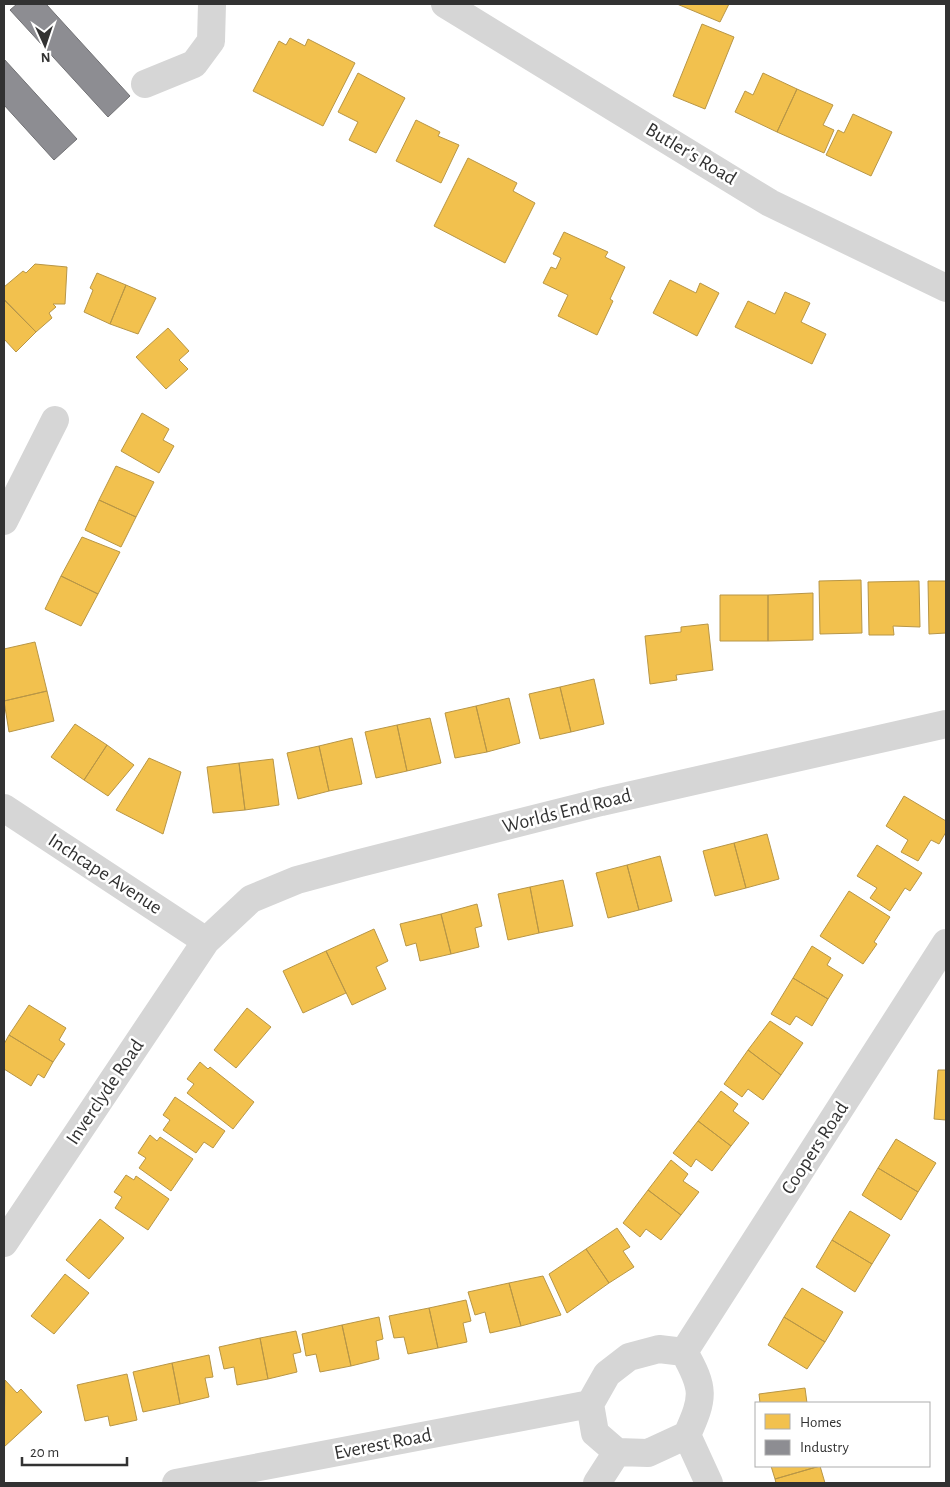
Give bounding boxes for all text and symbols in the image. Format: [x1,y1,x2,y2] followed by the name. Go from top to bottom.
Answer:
[20,20,70,70] north arrow
[40,50,51,64] text: N
[642,119,740,189] street label: Butler's Road
[500,785,634,837] street label: Worlds End Road
[44,830,166,918] street label: Inchcape Avenue
[62,1036,148,1148] street label: Inverclyde Road
[778,1098,852,1198] street label: Coopers Road
[755,1402,930,1467] legend
[800,1415,842,1430] text: Homes
[333,1425,433,1463] street label: Everest Road
[22,1434,128,1466] scale bar
[800,1440,849,1455] text: Industry
[30,1445,59,1460] text: 20 m

